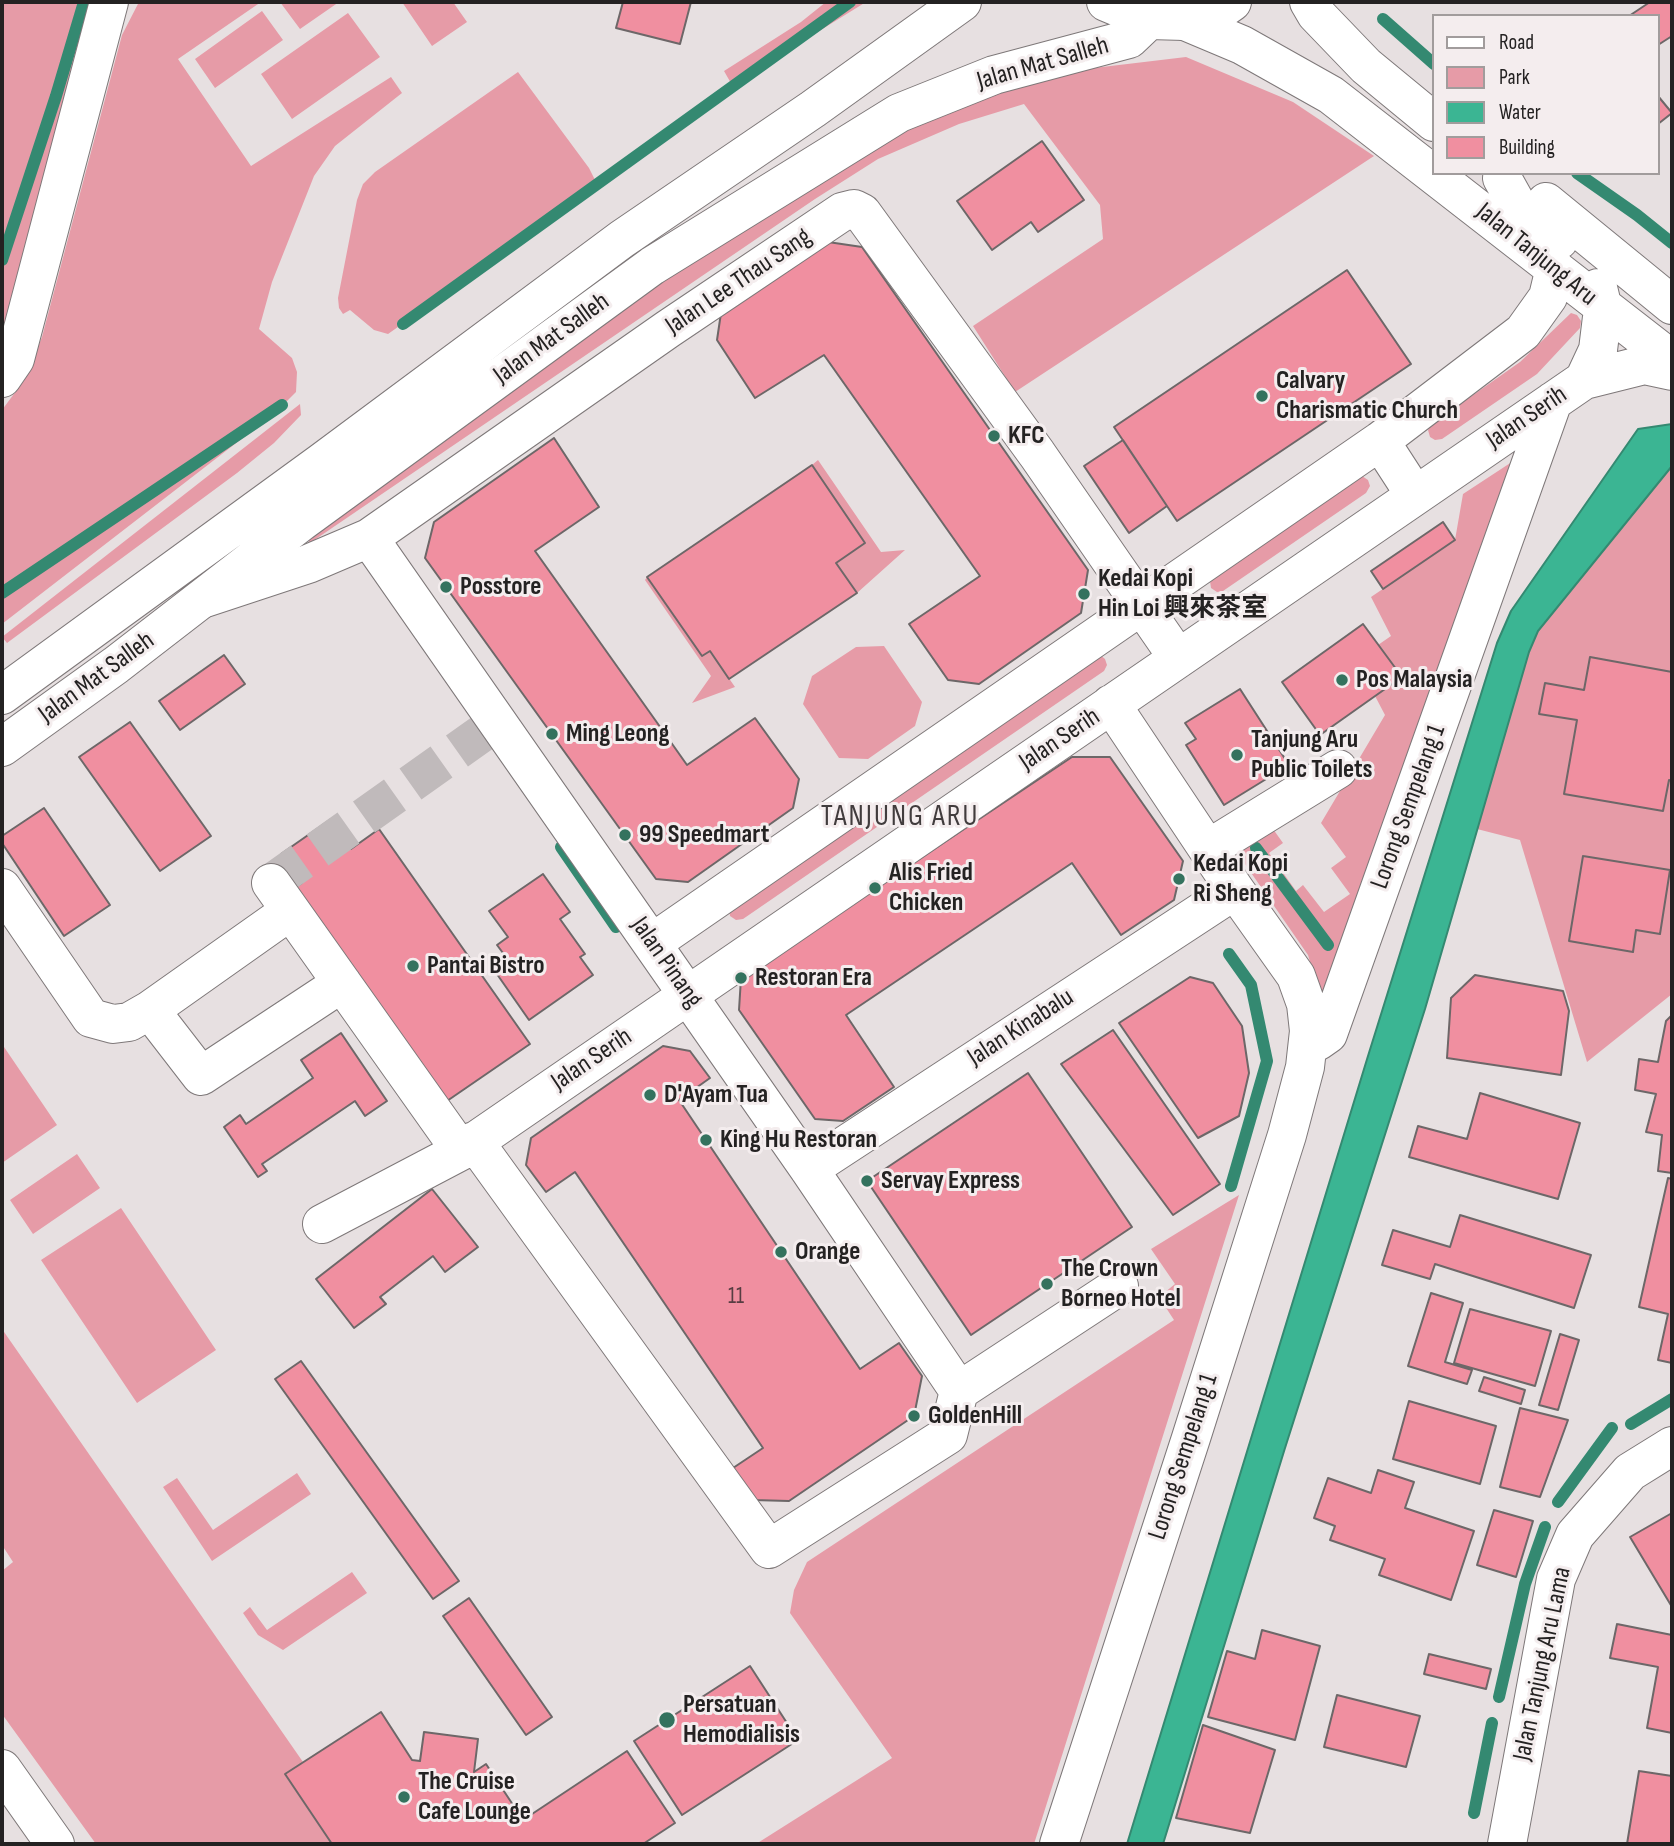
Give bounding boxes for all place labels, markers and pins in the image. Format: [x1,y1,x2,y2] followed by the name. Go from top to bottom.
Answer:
[1276,365,1458,426] place label: Calvary Charismatic Church
[1254,388,1270,404] marker: Calvary Charismatic Church
[1008,420,1045,452] place label: KFC
[986,428,1002,444] marker: KFC
[1098,563,1268,624] place label: Kedai Kopi Hin Loi 興來茶室
[460,571,541,603] place label: Posstore
[438,579,454,595] marker: Posstore
[1076,586,1092,602] marker: Kedai Kopi Hin Loi 興來茶室
[1356,664,1473,696] place label: Pos Malaysia
[1334,672,1350,688] marker: Pos Malaysia
[566,718,669,750] place label: Ming Leong
[1251,724,1373,786] place label: Tanjung Aru Public Toilets
[544,726,560,742] marker: Ming Leong
[1229,747,1245,763] marker: Tanjung Aru Public Toilets
[639,819,769,851] place label: 99 Speedmart
[617,827,633,843] marker: 99 Speedmart
[1193,848,1288,910] place label: Kedai Kopi Ri Sheng
[889,857,973,918] place label: Alis Fried Chicken
[1171,871,1187,887] marker: Kedai Kopi Ri Sheng
[867,880,883,896] marker: Alis Fried Chicken
[427,950,545,982] place label: Pantai Bistro
[405,958,421,974] marker: Pantai Bistro
[755,962,872,994] place label: Restoran Era
[733,970,749,986] marker: Restoran Era
[664,1079,768,1111] place label: D'Ayam Tua
[642,1087,658,1103] marker: D'Ayam Tua
[720,1124,877,1156] place label: King Hu Restoran
[698,1132,714,1148] marker: King Hu Restoran
[881,1165,1020,1197] place label: Servay Express
[859,1173,875,1189] marker: Servay Express
[795,1236,860,1268] place label: Orange
[773,1244,789,1260] marker: Orange
[1061,1253,1181,1314] place label: The Crown Borneo Hotel
[1039,1276,1055,1292] marker: The Crown Borneo Hotel
[928,1400,1022,1432] place label: GoldenHill
[906,1408,922,1424] marker: GoldenHill
[683,1689,800,1750] place label: Persatuan Hemodialisis
[657,1710,677,1730] marker: Persatuan Hemodialisis
[418,1766,531,1828] place label: The Cruise Cafe Lounge
[396,1789,412,1805] marker: The Cruise Cafe Lounge

